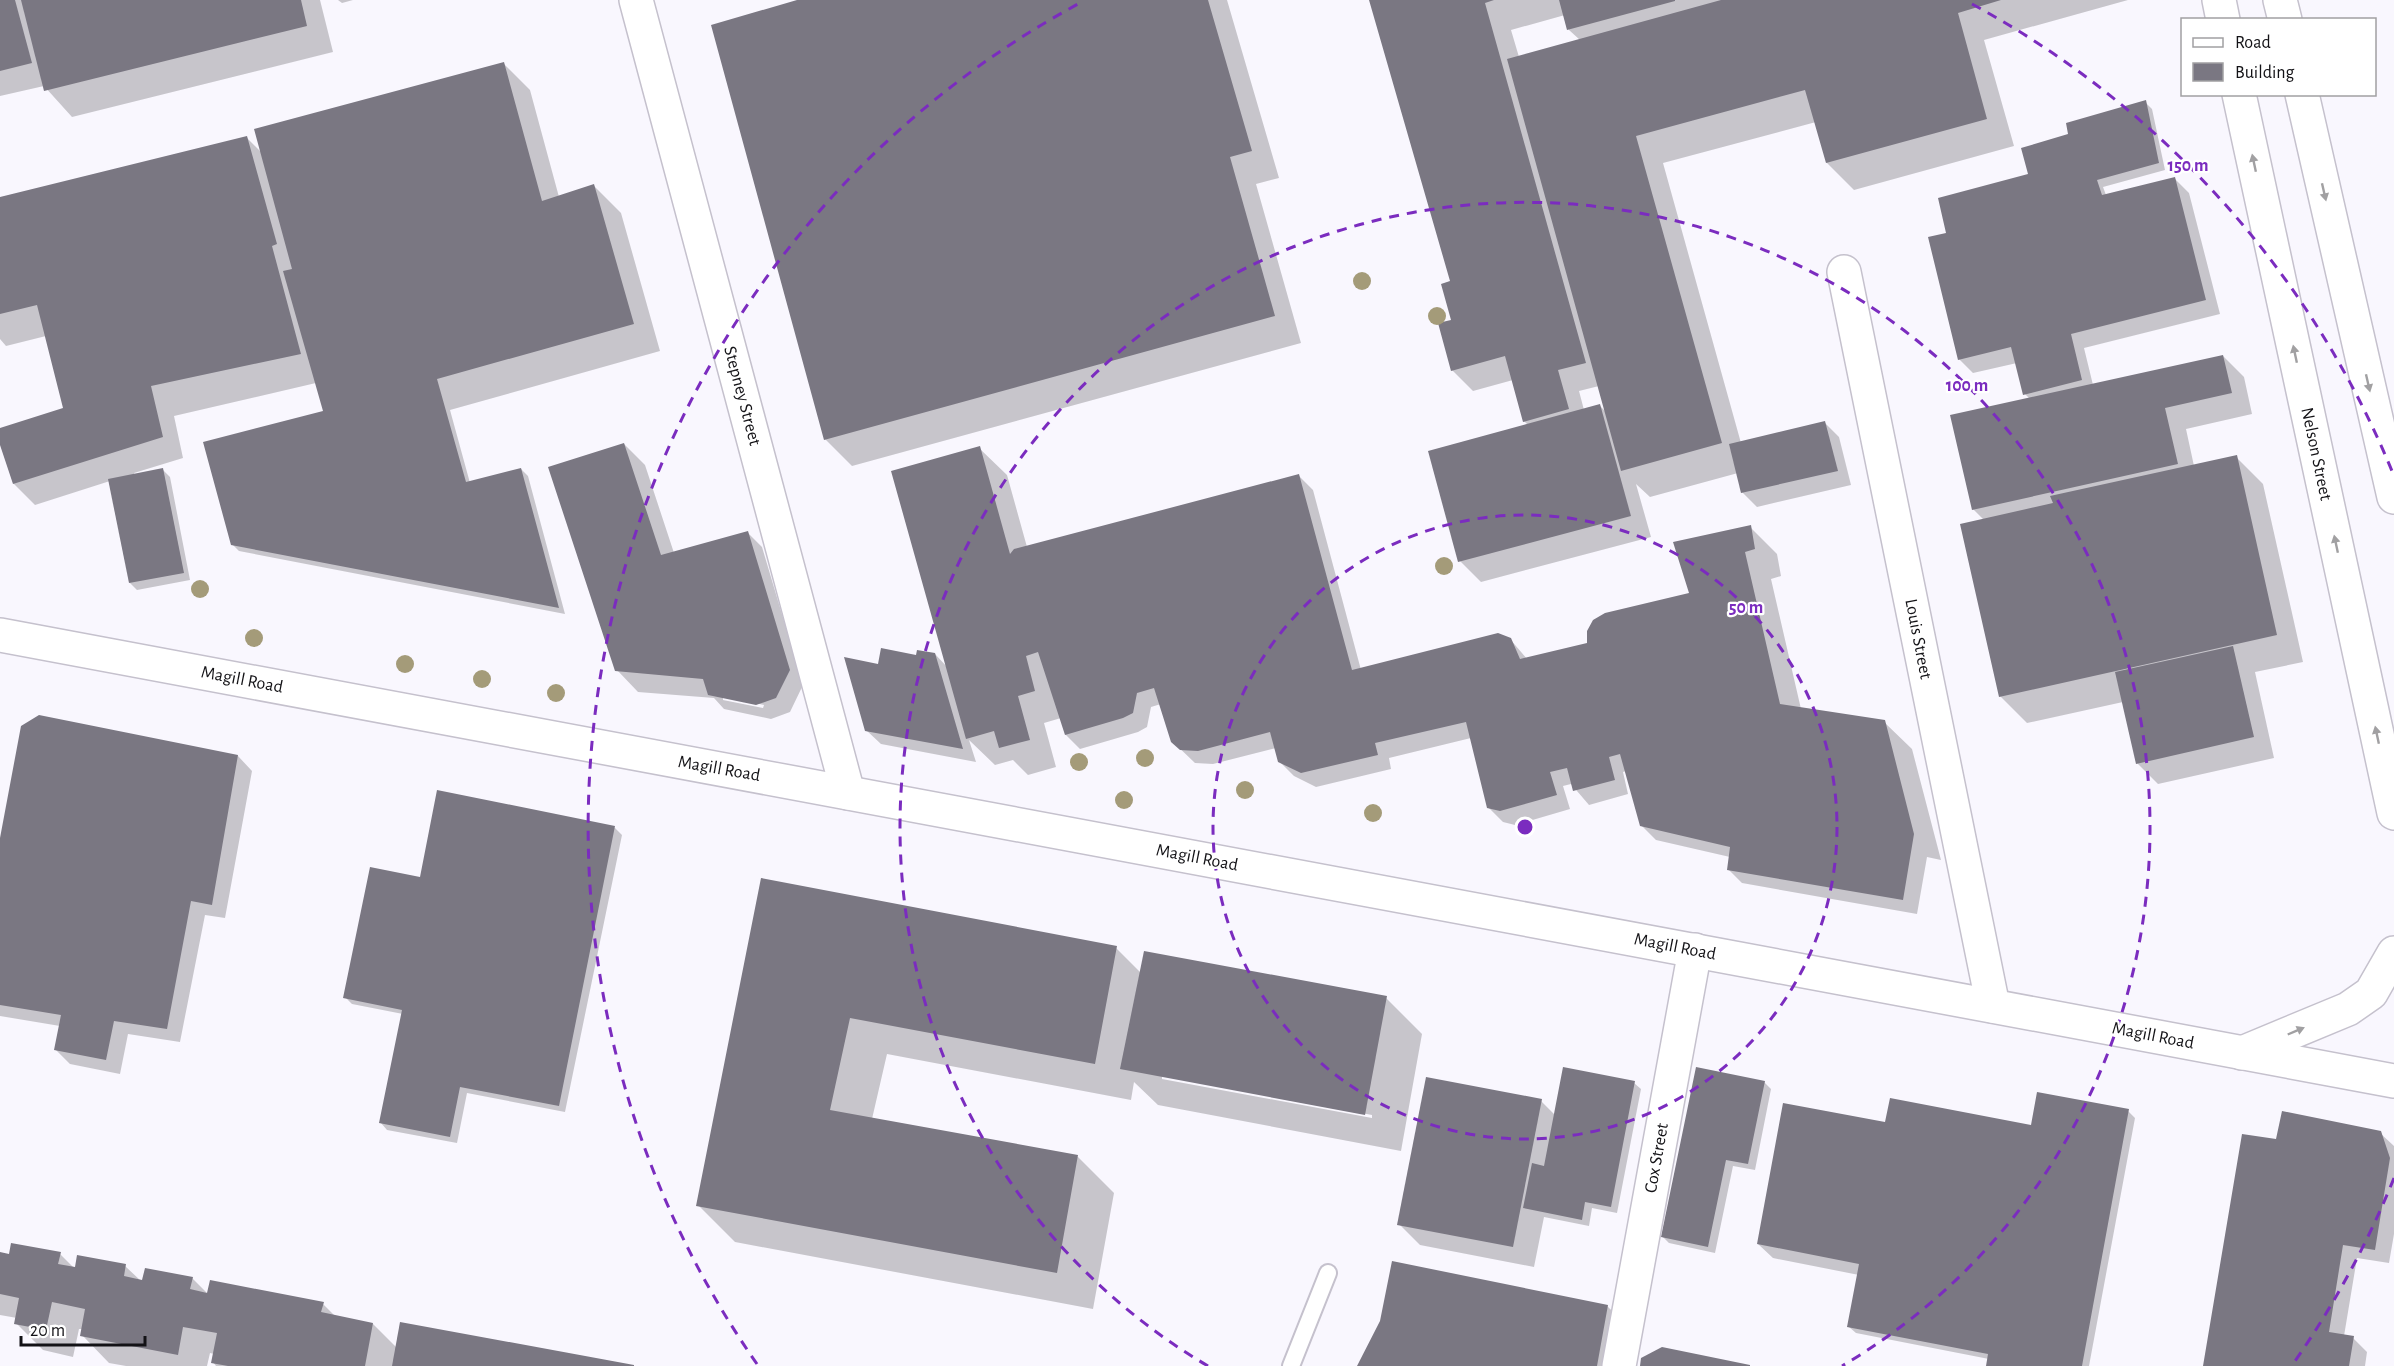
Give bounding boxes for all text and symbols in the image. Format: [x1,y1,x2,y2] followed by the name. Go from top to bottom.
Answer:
[2181,18,2376,96] legend
[2235,34,2271,52] text: Road
[2235,64,2295,82] text: Building
[2248,154,2258,172] one-way arrow
[2168,157,2208,175] text: 150 m
[2320,183,2330,202] one-way arrow
[720,344,764,448] street label: Stepney Street
[2290,344,2299,363] one-way arrow
[2364,373,2373,392] one-way arrow
[1946,377,1988,395] text: 100 m
[2297,406,2335,502] street label: Nelson Street
[2331,535,2340,554] one-way arrow
[1901,597,1935,681] street label: Louis Street
[1729,599,1763,617] text: 50 m
[199,663,285,697] street label: Magill Road
[2372,725,2381,744] one-way arrow
[677,753,761,785] street label: Magill Road
[1515,817,1535,837] centre of rings
[1154,841,1240,875] street label: Magill Road
[1632,930,1718,964] street label: Magill Road
[2110,1019,2196,1053] street label: Magill Road
[2287,1026,2305,1036] one-way arrow
[1642,1121,1672,1194] street label: Cox Street
[21,1309,146,1347] scale bar
[30,1322,65,1340] text: 20 m

